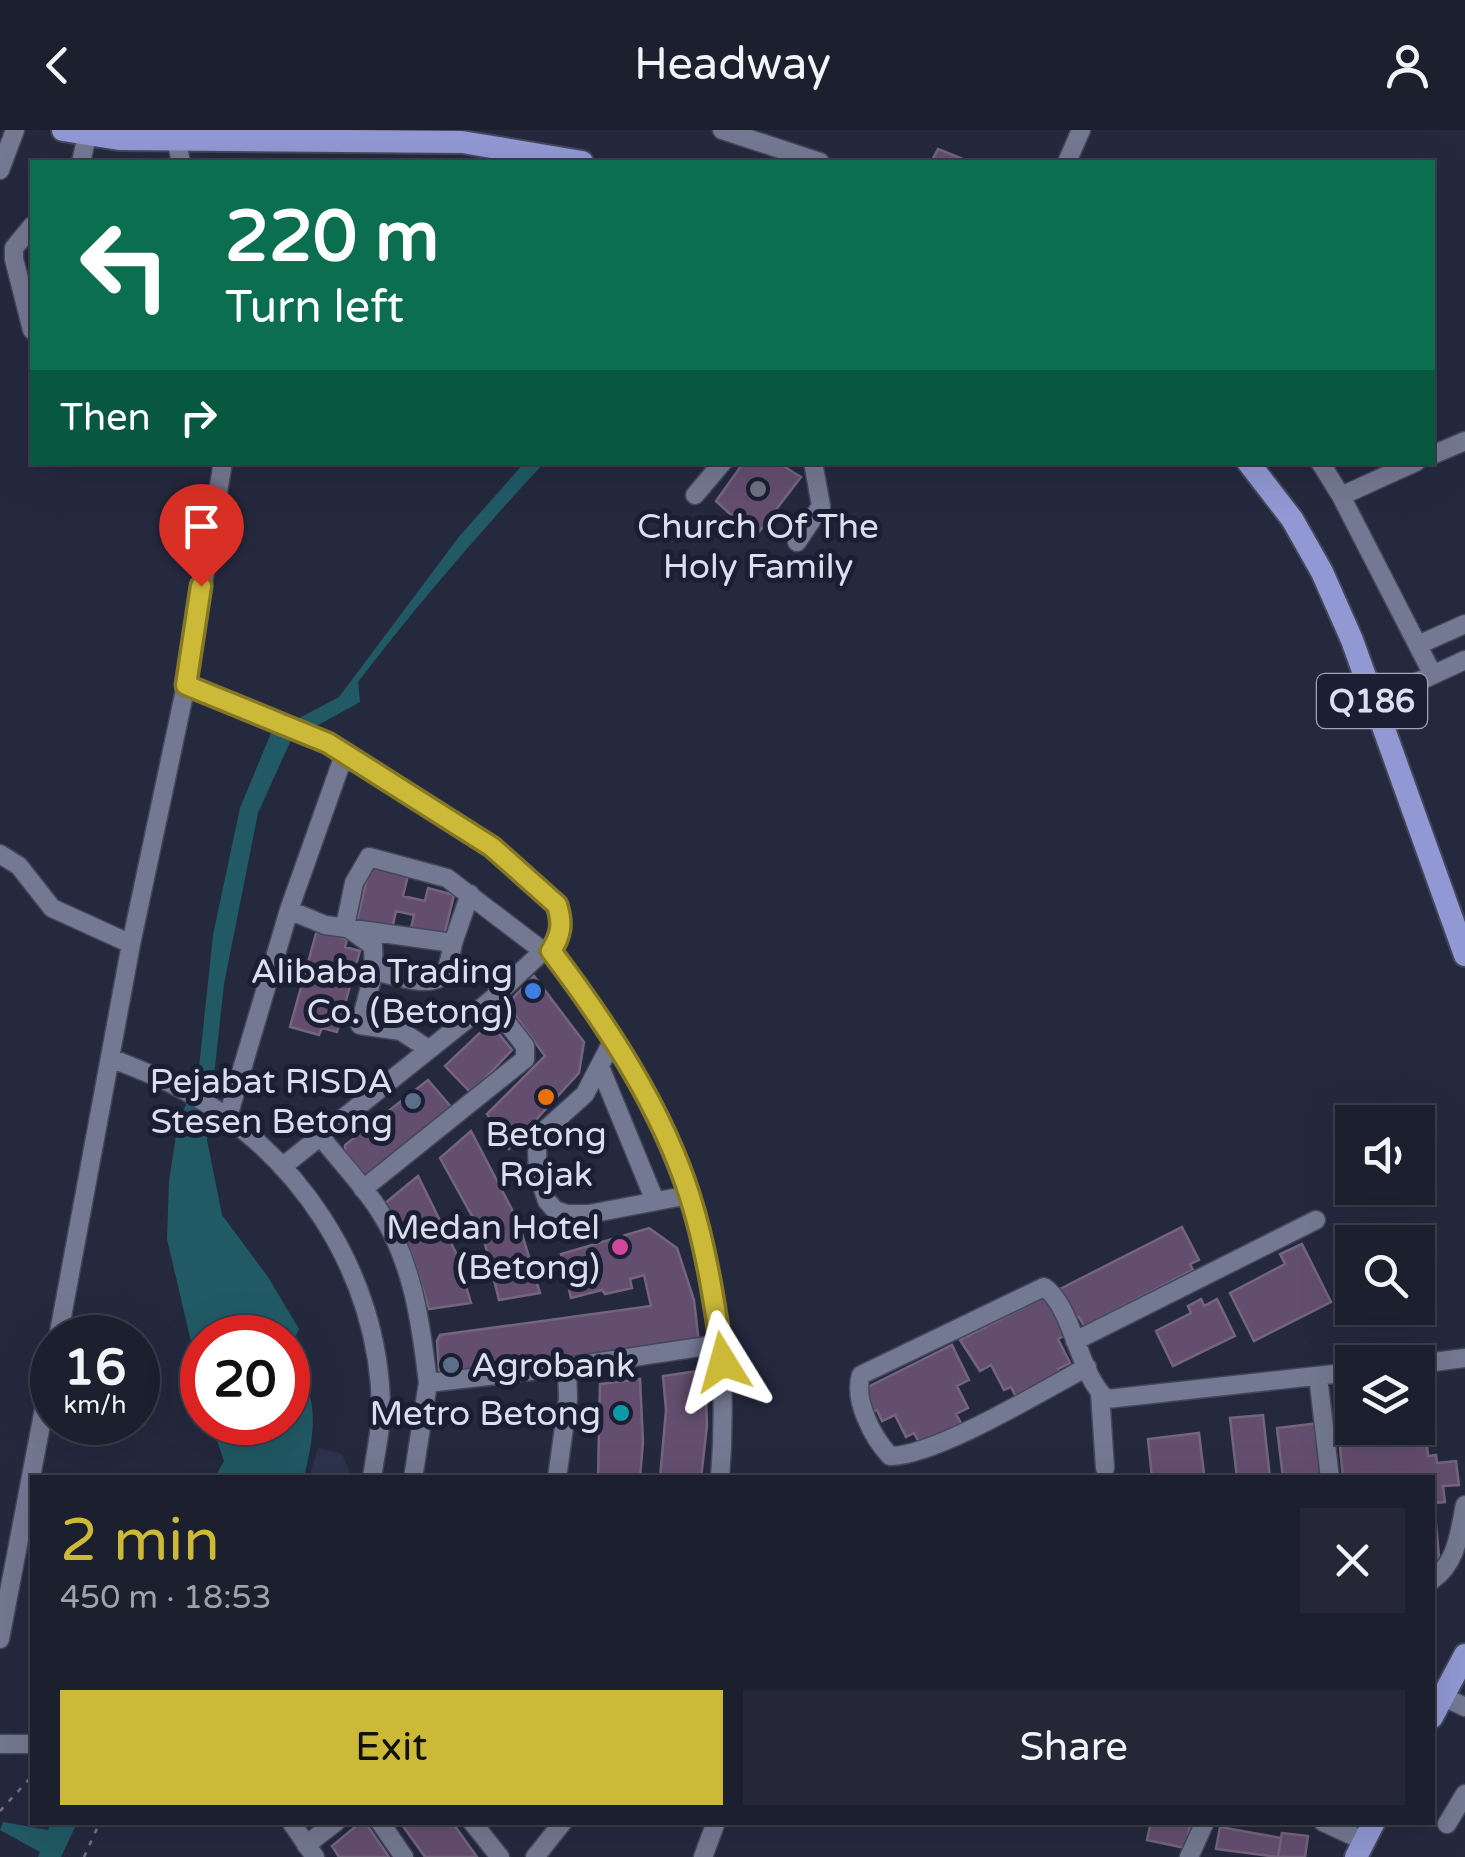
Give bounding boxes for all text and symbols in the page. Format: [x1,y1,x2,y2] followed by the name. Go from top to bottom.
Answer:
[30,38,85,93] icon: back
[634,38,831,92] text: Headway
[1380,38,1435,93] icon: person
[225,196,439,280] text: 220 m
[60,200,190,330] icon: left
[225,281,404,335] text: Turn left
[171,390,226,445] icon: right
[60,395,151,441] text: Then
[747,478,769,500] marker: Church Of The Holy Family
[159,484,244,587] pin
[174,499,229,554] icon: arrive
[637,506,879,588] place label: Church Of The Holy Family
[1317,674,1427,728] road number: Q186
[251,951,513,1033] place label: Alibaba Trading Co. (Betong)
[522,980,544,1002] marker: Alibaba Trading Co. (Betong)
[149,1061,393,1143] place label: Pejabat RISDA Stesen Betong
[535,1086,557,1108] marker: Betong Rojak
[402,1090,424,1112] marker: Pejabat RISDA Stesen Betong
[1335,1105,1435,1445] map controls
[1335,1105,1435,1205] button: sound
[485,1114,607,1196] place label: Betong Rojak
[386,1207,600,1289] place label: Medan Hotel (Betong)
[1335,1225,1435,1325] button: search
[609,1236,631,1258] marker: Medan Hotel (Betong)
[671,1310,775,1414] position arrow
[180,1315,310,1445] speed limit sign: 20
[64,1338,126,1398] text: 16
[471,1345,635,1387] place label: Agrobank
[1335,1345,1435,1445] button: layers
[440,1354,462,1376] marker: Agrobank
[64,1390,126,1420] text: km/h
[370,1393,601,1435] place label: Metro Betong
[610,1402,632,1424] marker: Metro Betong
[60,1505,220,1577] text: 2 min
[1300,1508,1405,1613] button: close
[60,1579,272,1617] text: 450 m · 18:53
[60,1690,723,1805] button: Exit
[743,1690,1405,1805] button: Share

